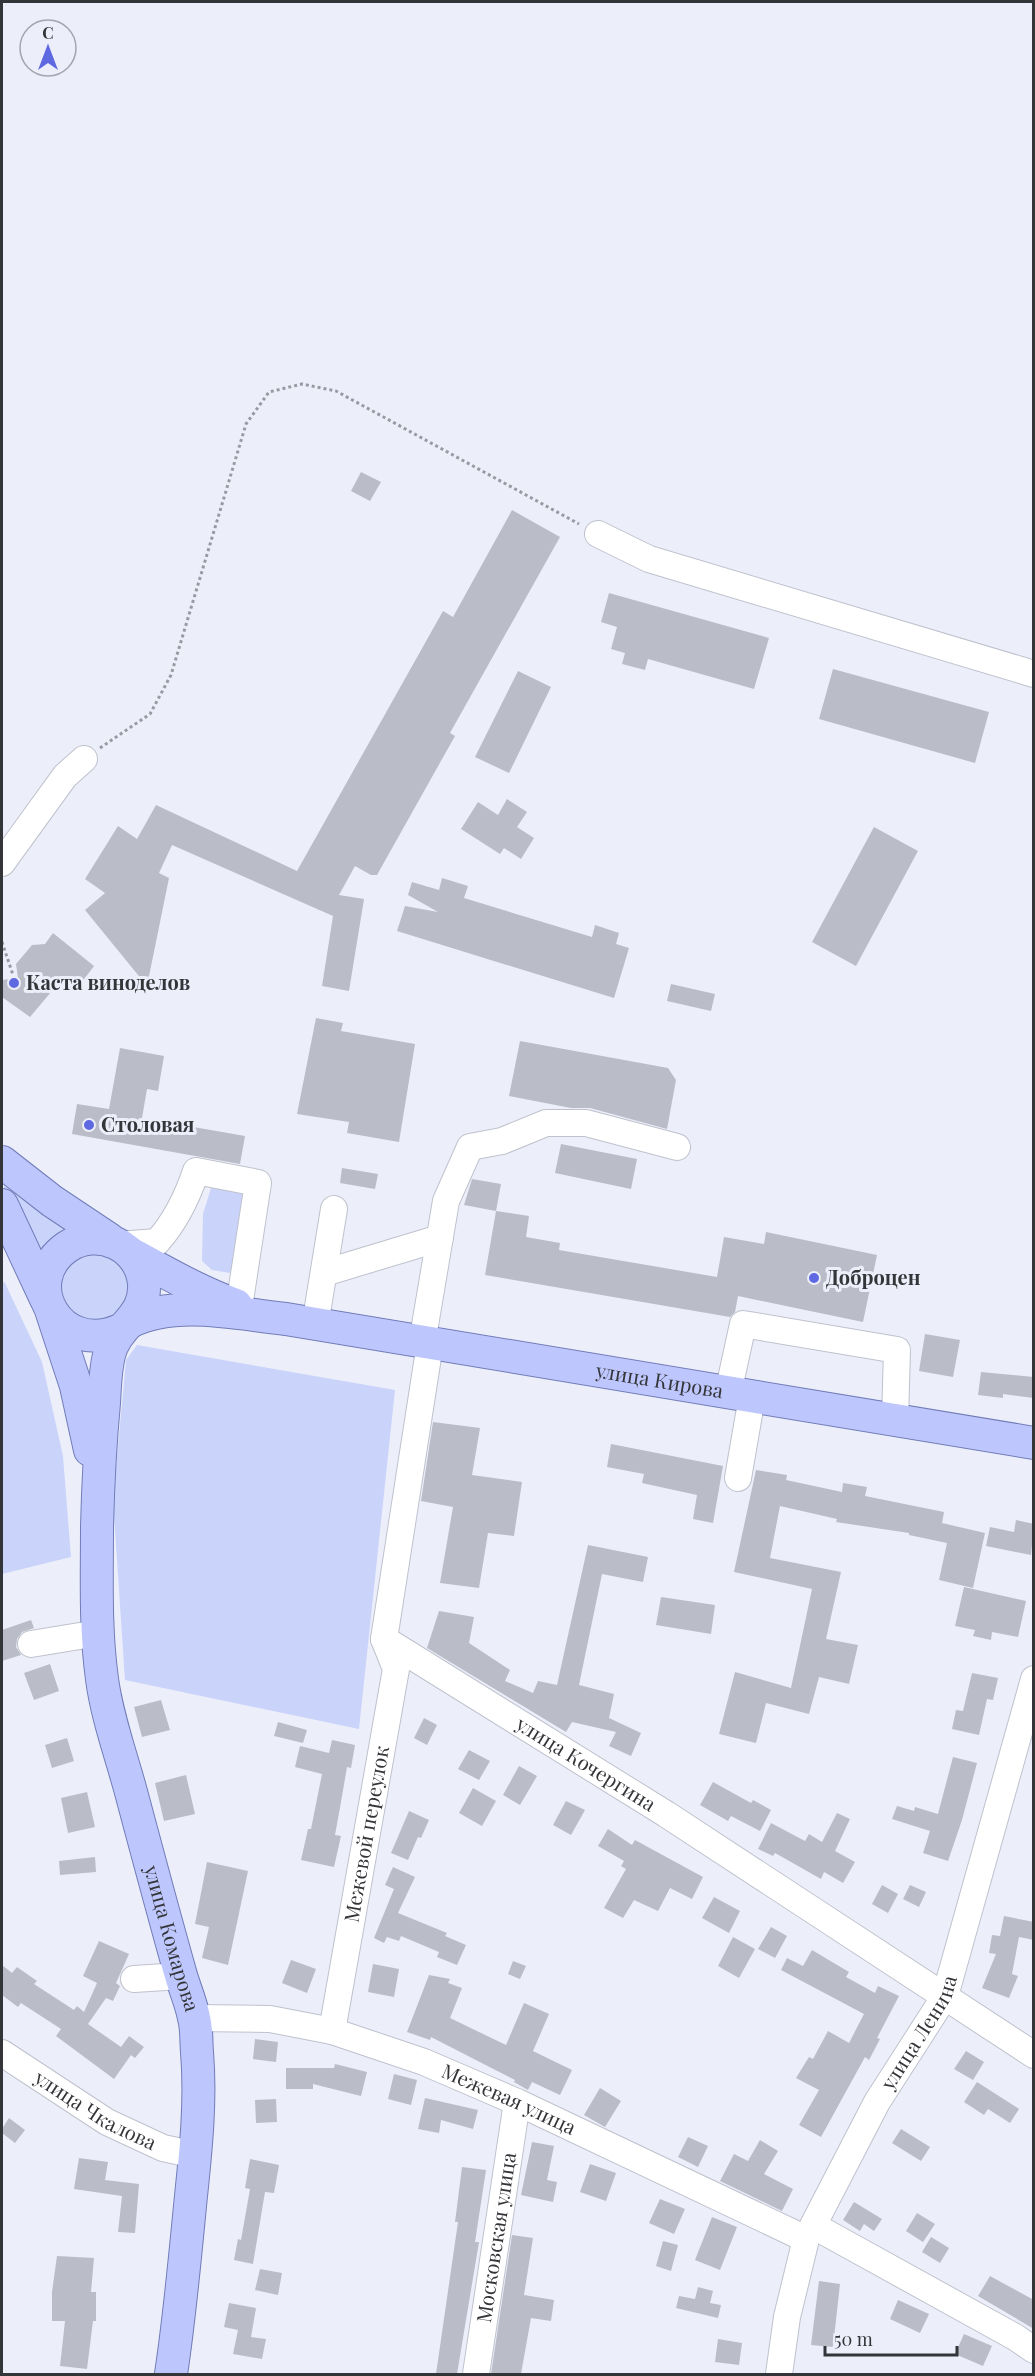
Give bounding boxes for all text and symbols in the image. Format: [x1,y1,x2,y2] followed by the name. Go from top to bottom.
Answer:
[18,18,78,78] north arrow
[42,22,54,43] text: С
[26,968,190,995] place label: Каста виноделов
[7,976,21,990] marker: Каста виноделов
[101,1110,195,1137] place label: Столовая
[82,1118,96,1132] marker: Столовая
[826,1263,921,1290] place label: Доброцен
[807,1271,821,1285] marker: Доброцен
[593,1355,726,1403] street label: улица Кирова
[511,1709,661,1816] street label: улица Кочергина
[336,1743,394,1924] street label: Межевой переулок
[139,1861,207,2014] street label: улица Комарова
[873,1972,962,2095] street label: улица Ленина
[438,2056,581,2140] street label: Межевая улица
[29,2063,161,2155] street label: улица Чкалова
[469,2150,521,2324] street label: Московская улица
[825,2319,957,2357] scale bar
[834,2327,873,2351] text: 50 m

